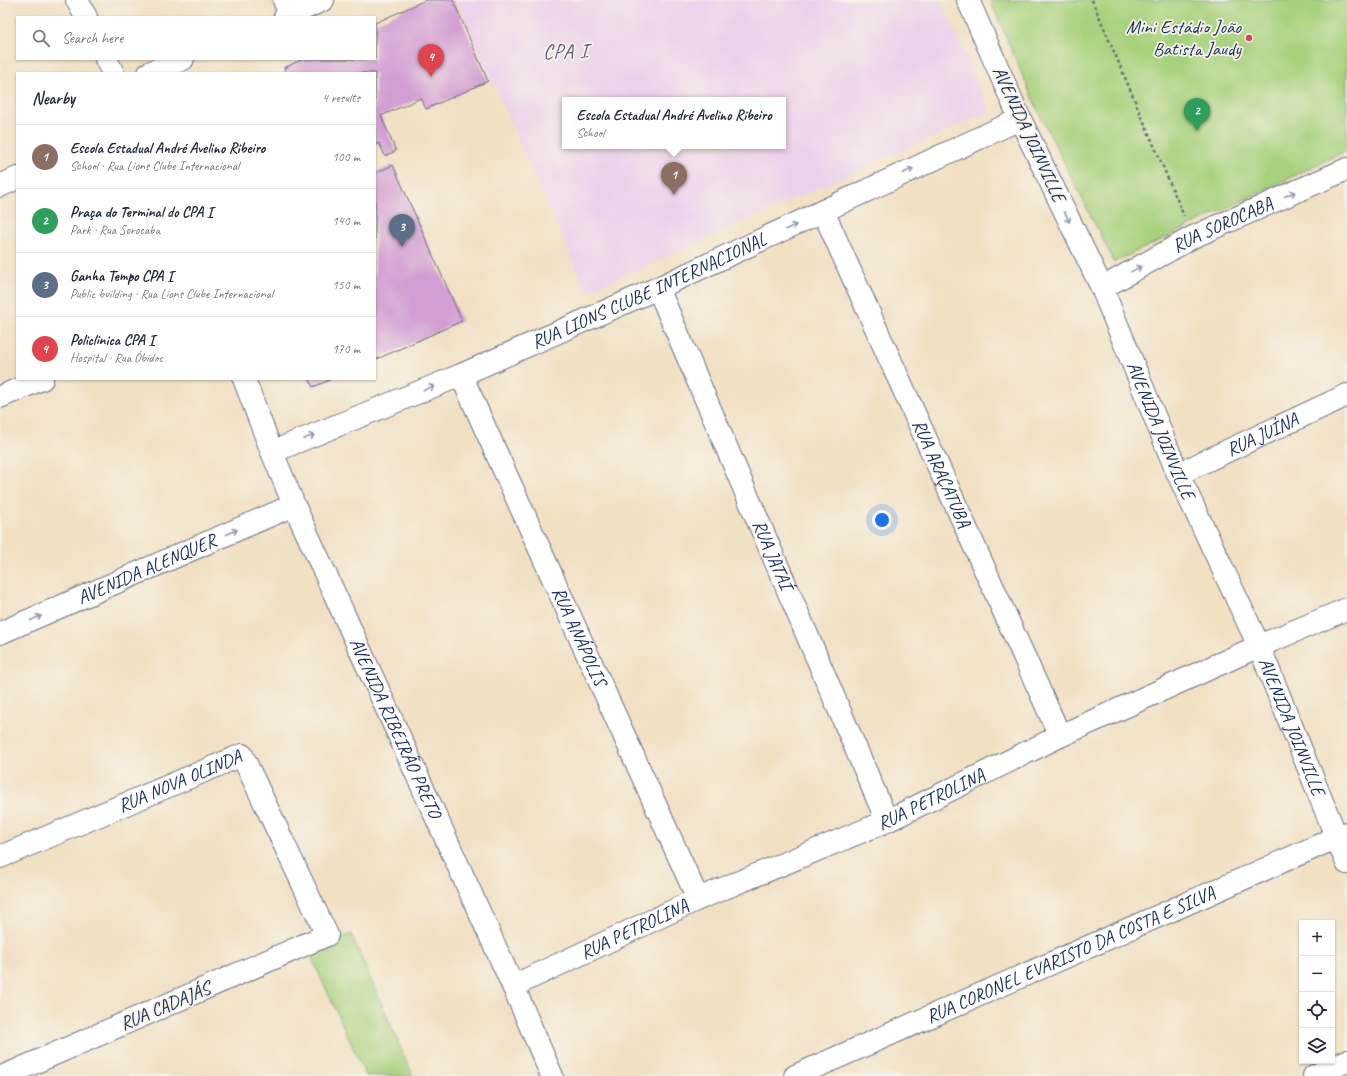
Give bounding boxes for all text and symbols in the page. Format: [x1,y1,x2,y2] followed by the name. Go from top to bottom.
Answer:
[1126,15,1243,61] place label: Mini Estádio João Batista Jaudy
[16,16,376,60] search box
[30,27,52,49] icon: search
[62,29,123,48] text: Search here
[1244,33,1254,43] marker: Mini Estádio João Batista Jaudy
[543,39,593,64] district label: CPA I
[418,44,444,77] pin: 4
[987,62,1072,208] street label: AVENIDA JOINVILLE
[32,88,75,109] text: Nearby
[322,90,360,106] text: 4 results
[562,97,786,149] popup
[1184,98,1210,131] pin: 2
[576,106,772,125] text: Escola Estadual André Avelino Ribeiro
[576,125,604,141] text: School
[70,139,265,158] text: Escola Estadual André Avelino Ribeiro
[42,149,48,165] text: 1
[332,149,360,165] text: 100 m
[70,158,239,174] text: School · Rua Lions Clube Internacional
[661,162,687,195] pin: 1
[902,167,914,174] one-way arrow
[1284,190,1296,197] one-way arrow
[1168,191,1277,258] street label: RUA SOROCABA
[70,203,213,222] text: Praça do Terminal do CPA I
[1064,211,1071,223] one-way arrow
[42,213,48,229] text: 2
[332,213,360,229] text: 140 m
[389,214,415,247] pin: 3
[70,222,160,238] text: Park · Rua Sorocaba
[784,223,796,230] one-way arrow
[528,227,771,354] street label: RUA LIONS CLUBE INTERNACIONAL
[1130,264,1142,272] one-way arrow
[70,267,173,286] text: Ganha Tempo CPA I
[42,277,48,293] text: 3
[332,277,360,293] text: 150 m
[70,286,273,302] text: Public building · Rua Lions Clube Internacional
[70,331,155,350] text: Policlinica CPA I
[42,341,48,357] text: 4
[332,341,360,357] text: 170 m
[70,350,163,366] text: Hospital · Rua Óbidos
[1121,358,1201,505] street label: AVENIDA JOINVILLE
[422,384,434,391] one-way arrow
[1222,407,1303,462] street label: RUA JUÍNA
[907,416,977,532] street label: RUA ARAÇATUBA
[302,433,314,440] one-way arrow
[872,510,892,530] your location
[747,516,800,597] street label: RUA JATAÍ
[74,527,222,610] street label: AVENIDA ALENQUER
[225,528,237,535] one-way arrow
[546,583,613,692] street label: RUA ANÁPOLIS
[29,614,41,621] one-way arrow
[344,634,448,824] street label: AVENIDA RIBEIRÃO PRETO
[1253,654,1331,802] street label: AVENIDA JOINVILLE
[114,744,246,818] street label: RUA NOVA OLINDA
[874,763,989,836] street label: RUA PETROLINA
[922,880,1219,1029] street label: RUA CORONEL EVARISTO DA COSTA E SILVA
[576,893,693,965] street label: RUA PETROLINA
[1299,920,1335,1064] map controls
[1299,920,1335,956] button: +
[1299,956,1335,992] button: −
[116,975,217,1036] street label: RUA CADAJÁS
[1299,992,1335,1028] button: locate
[1299,1028,1335,1064] button: layers

